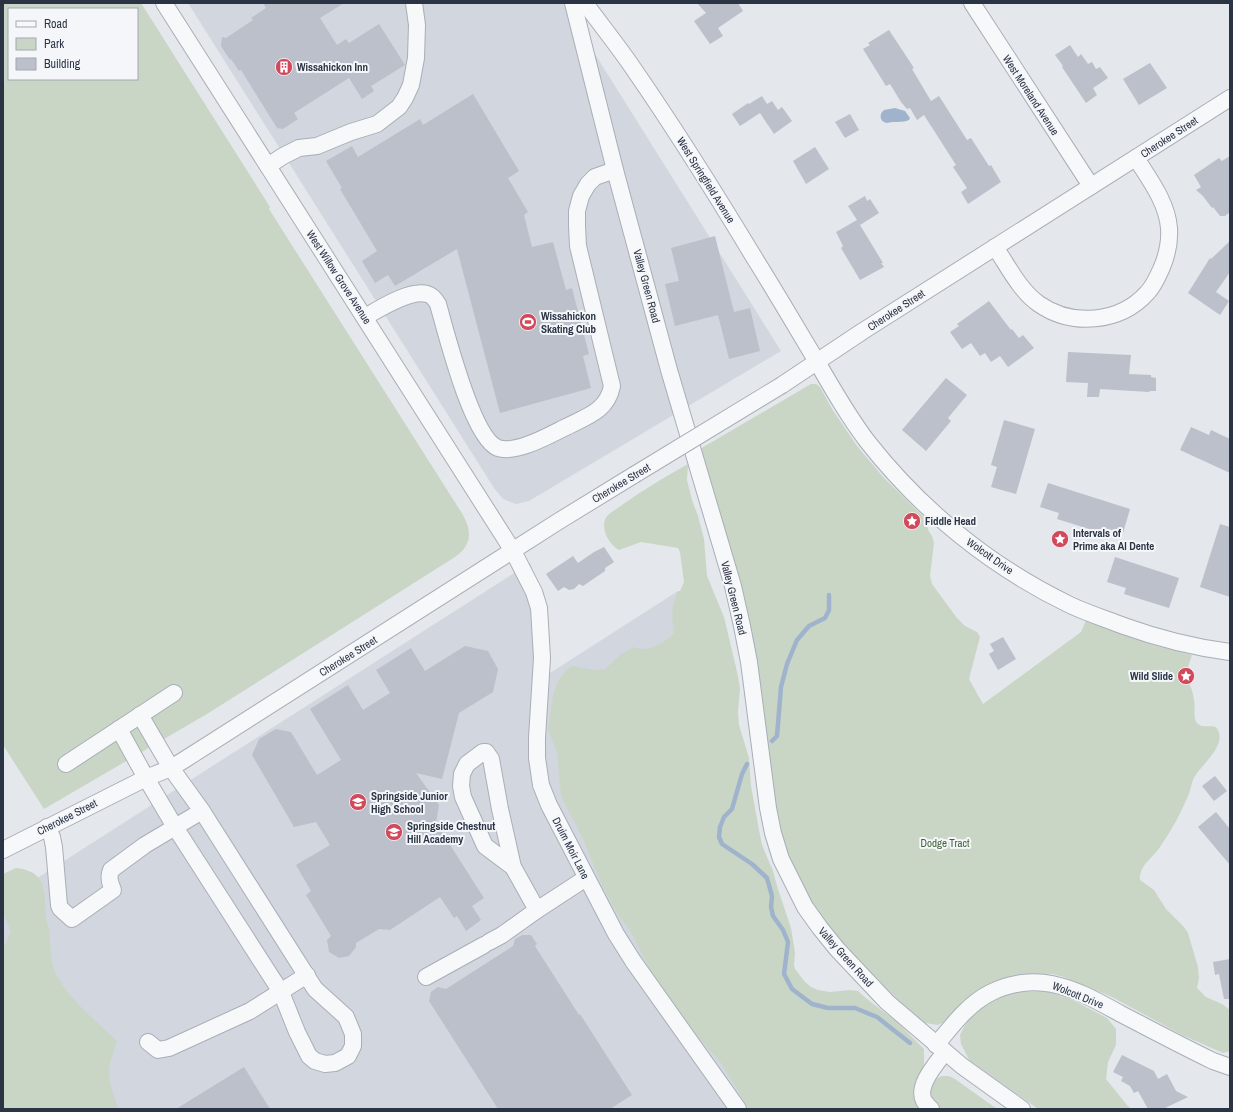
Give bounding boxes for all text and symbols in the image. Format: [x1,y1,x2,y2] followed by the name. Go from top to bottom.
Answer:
[8,8,138,80] legend
[44,16,68,32] text: Road
[44,36,64,52] text: Park
[1000,52,1062,138] street label: West Moreland Avenue
[44,56,81,72] text: Building
[274,57,294,77] building icon: Wissahickon Inn
[297,60,368,74] place label: Wissahickon Inn
[1138,113,1201,161] street label: Cherokee Street
[674,134,738,226] street label: West Springfield Avenue
[303,227,375,327] street label: West Willow Grove Avenue
[630,248,664,324] street label: Valley Green Road
[865,286,928,334] street label: Cherokee Street
[541,309,597,336] place label: Wissahickon Skating Club
[518,312,538,332] sports icon: Wissahickon Skating Club
[589,460,653,506] street label: Cherokee Street
[902,511,922,531] place icon: Fiddle Head
[925,514,976,528] place label: Fiddle Head
[1073,526,1154,553] place label: Intervals of Prime aka Al Dente
[1050,529,1070,549] place icon: Intervals of Prime aka Al Dente
[964,535,1016,577] street label: Wolcott Drive
[718,560,750,636] street label: Valley Green Road
[316,632,380,679] street label: Cherokee Street
[1176,666,1196,686] place icon: Wild Slide
[1130,669,1173,683] place label: Wild Slide
[371,789,448,816] place label: Springside Junior High School
[348,792,368,812] school or university icon: Springside Junior High School
[35,796,100,838] street label: Cherokee Street
[549,815,593,881] street label: Druim Moir Lane
[407,819,495,846] place label: Springside Chestnut Hill Academy
[384,822,404,842] school or university icon: Springside Chestnut Hill Academy
[920,836,970,850] park label: Dodge Tract
[816,924,876,990] street label: Valley Green Road
[1050,978,1106,1012] street label: Wolcott Drive

